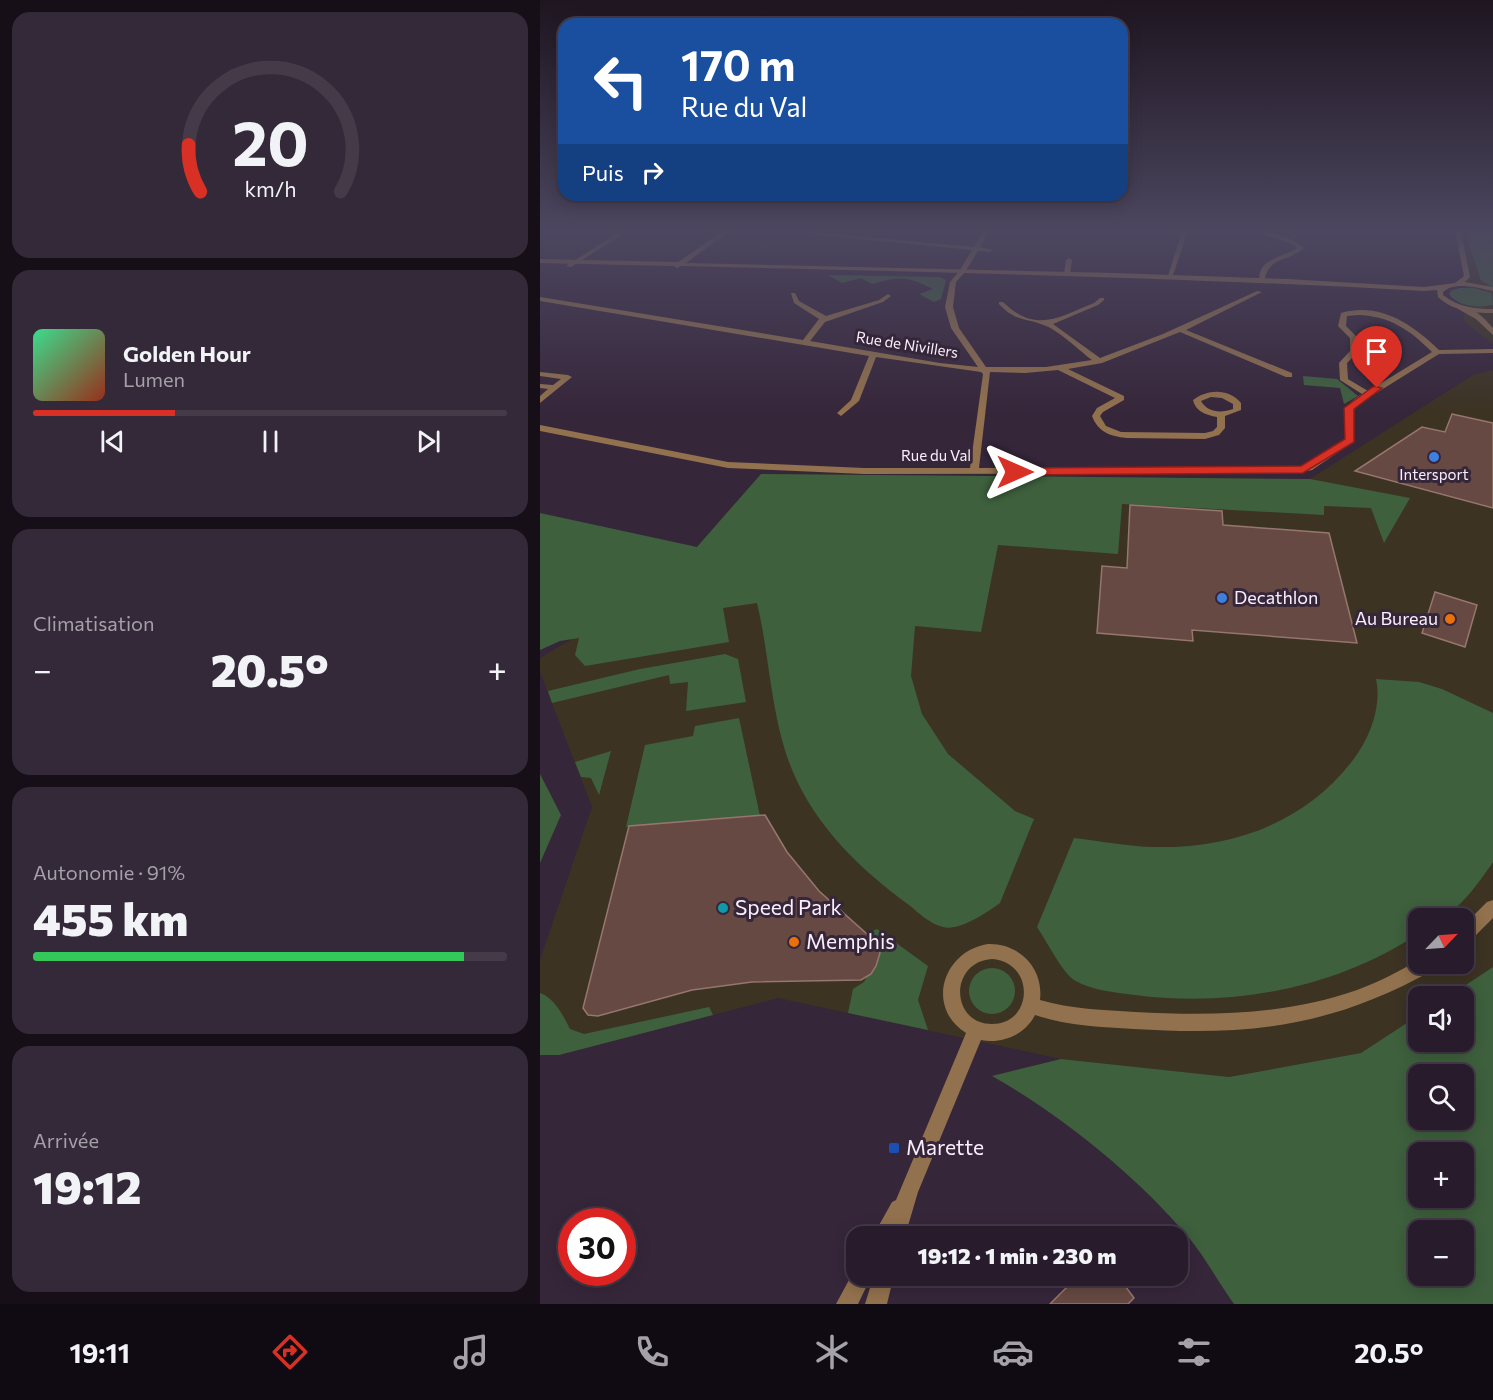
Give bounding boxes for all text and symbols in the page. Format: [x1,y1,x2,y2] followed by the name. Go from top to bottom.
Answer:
[681,38,795,90] text: 170 m
[582,42,660,120] icon: left
[681,90,807,123] text: Rue du Val
[232,103,308,179] text: 20
[636,156,669,189] icon: right
[582,159,624,186] text: Puis
[244,176,296,202] text: km/h
[1351,326,1402,388] pin
[855,327,960,361] street label: Rue de Nivillers
[1360,335,1393,368] icon: arrive
[123,340,251,367] text: Golden Hour
[123,367,185,391] text: Lumen
[96,425,129,458] icon: previous
[254,425,287,458] icon: pause
[412,425,445,458] icon: next
[983,440,1047,504] position arrow
[901,446,971,464] street label: Rue du Val
[1427,450,1441,464] marker: Intersport
[1399,465,1469,483] place label: Intersport
[1234,586,1318,608] place label: Decathlon
[1215,591,1229,605] marker: Decathlon
[1355,607,1438,629] place label: Au Bureau
[33,611,154,635] text: Climatisation
[1443,612,1457,626] marker: Au Bureau
[211,641,329,696] text: 20.5°
[33,648,52,689] text: −
[488,648,507,689] text: +
[33,860,185,884] text: Autonomie · 91%
[33,890,188,945] text: 455 km
[735,894,842,919] place label: Speed Park
[716,901,730,915] marker: Speed Park
[1408,908,1474,974] north arrow
[1408,908,1474,1286] map controls
[806,928,895,953] place label: Memphis
[787,935,801,949] marker: Memphis
[1408,986,1474,1052] button: sound
[1408,1064,1474,1130] button: search
[33,1128,99,1152] text: Arrivée
[906,1134,984,1159] place label: Marette
[887,1141,901,1155] marker: Marette
[1408,1142,1474,1208] button: +
[33,1158,142,1213] text: 19:12
[558,1208,636,1286] speed limit sign: 30
[1408,1220,1474,1286] button: −
[918,1242,1116,1269] text: 19:12 · 1 min · 230 m
[269,1331,311,1373] icon: directions
[450,1331,492,1373] icon: music
[631,1331,673,1373] icon: phone
[811,1331,853,1373] icon: climate
[992,1331,1034,1373] icon: car
[1173,1331,1215,1373] icon: filters
[69,1336,130,1369] text: 19:11
[1354,1336,1423,1369] text: 20.5°

